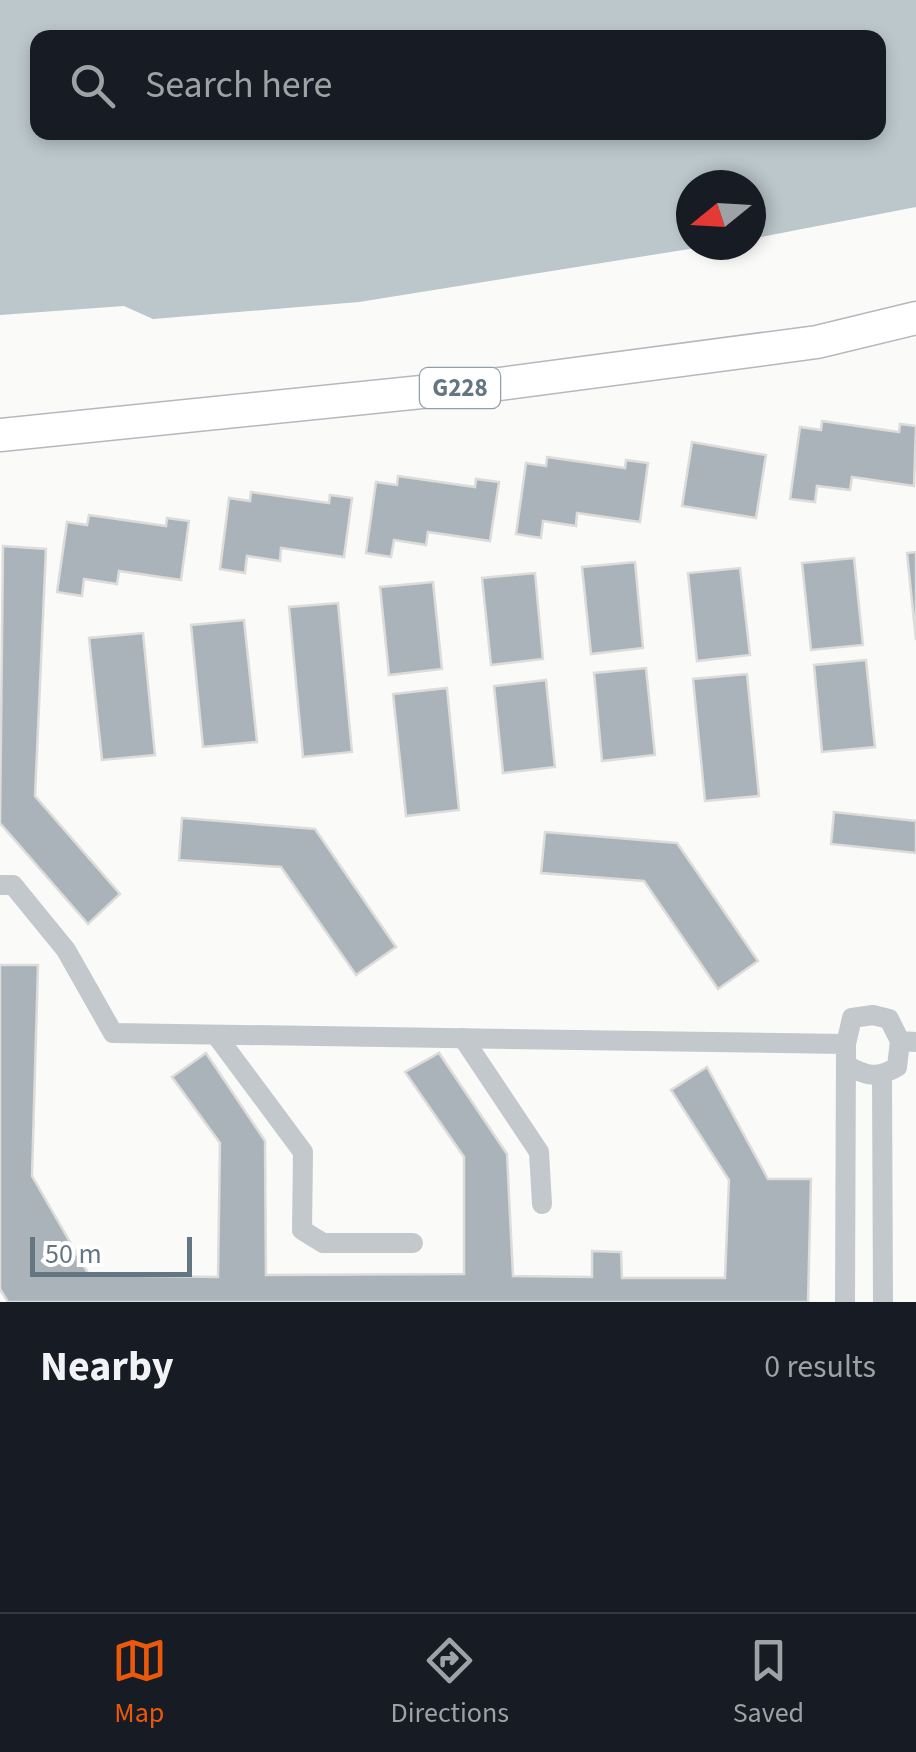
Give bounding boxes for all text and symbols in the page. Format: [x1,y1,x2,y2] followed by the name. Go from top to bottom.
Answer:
[30,30,886,140] search box
[65,58,120,113] icon: search
[145,58,332,112] text: Search here
[676,170,766,260] north arrow
[420,368,500,408] road number: G228
[30,1232,192,1276] scale bar
[45,1234,102,1274] text: 50 m
[40,1337,174,1397] text: Nearby
[764,1344,876,1390] text: 0 results
[112,1633,167,1733] tab: Map
[391,1633,509,1733] tab: Directions
[733,1633,804,1733] tab: Saved

